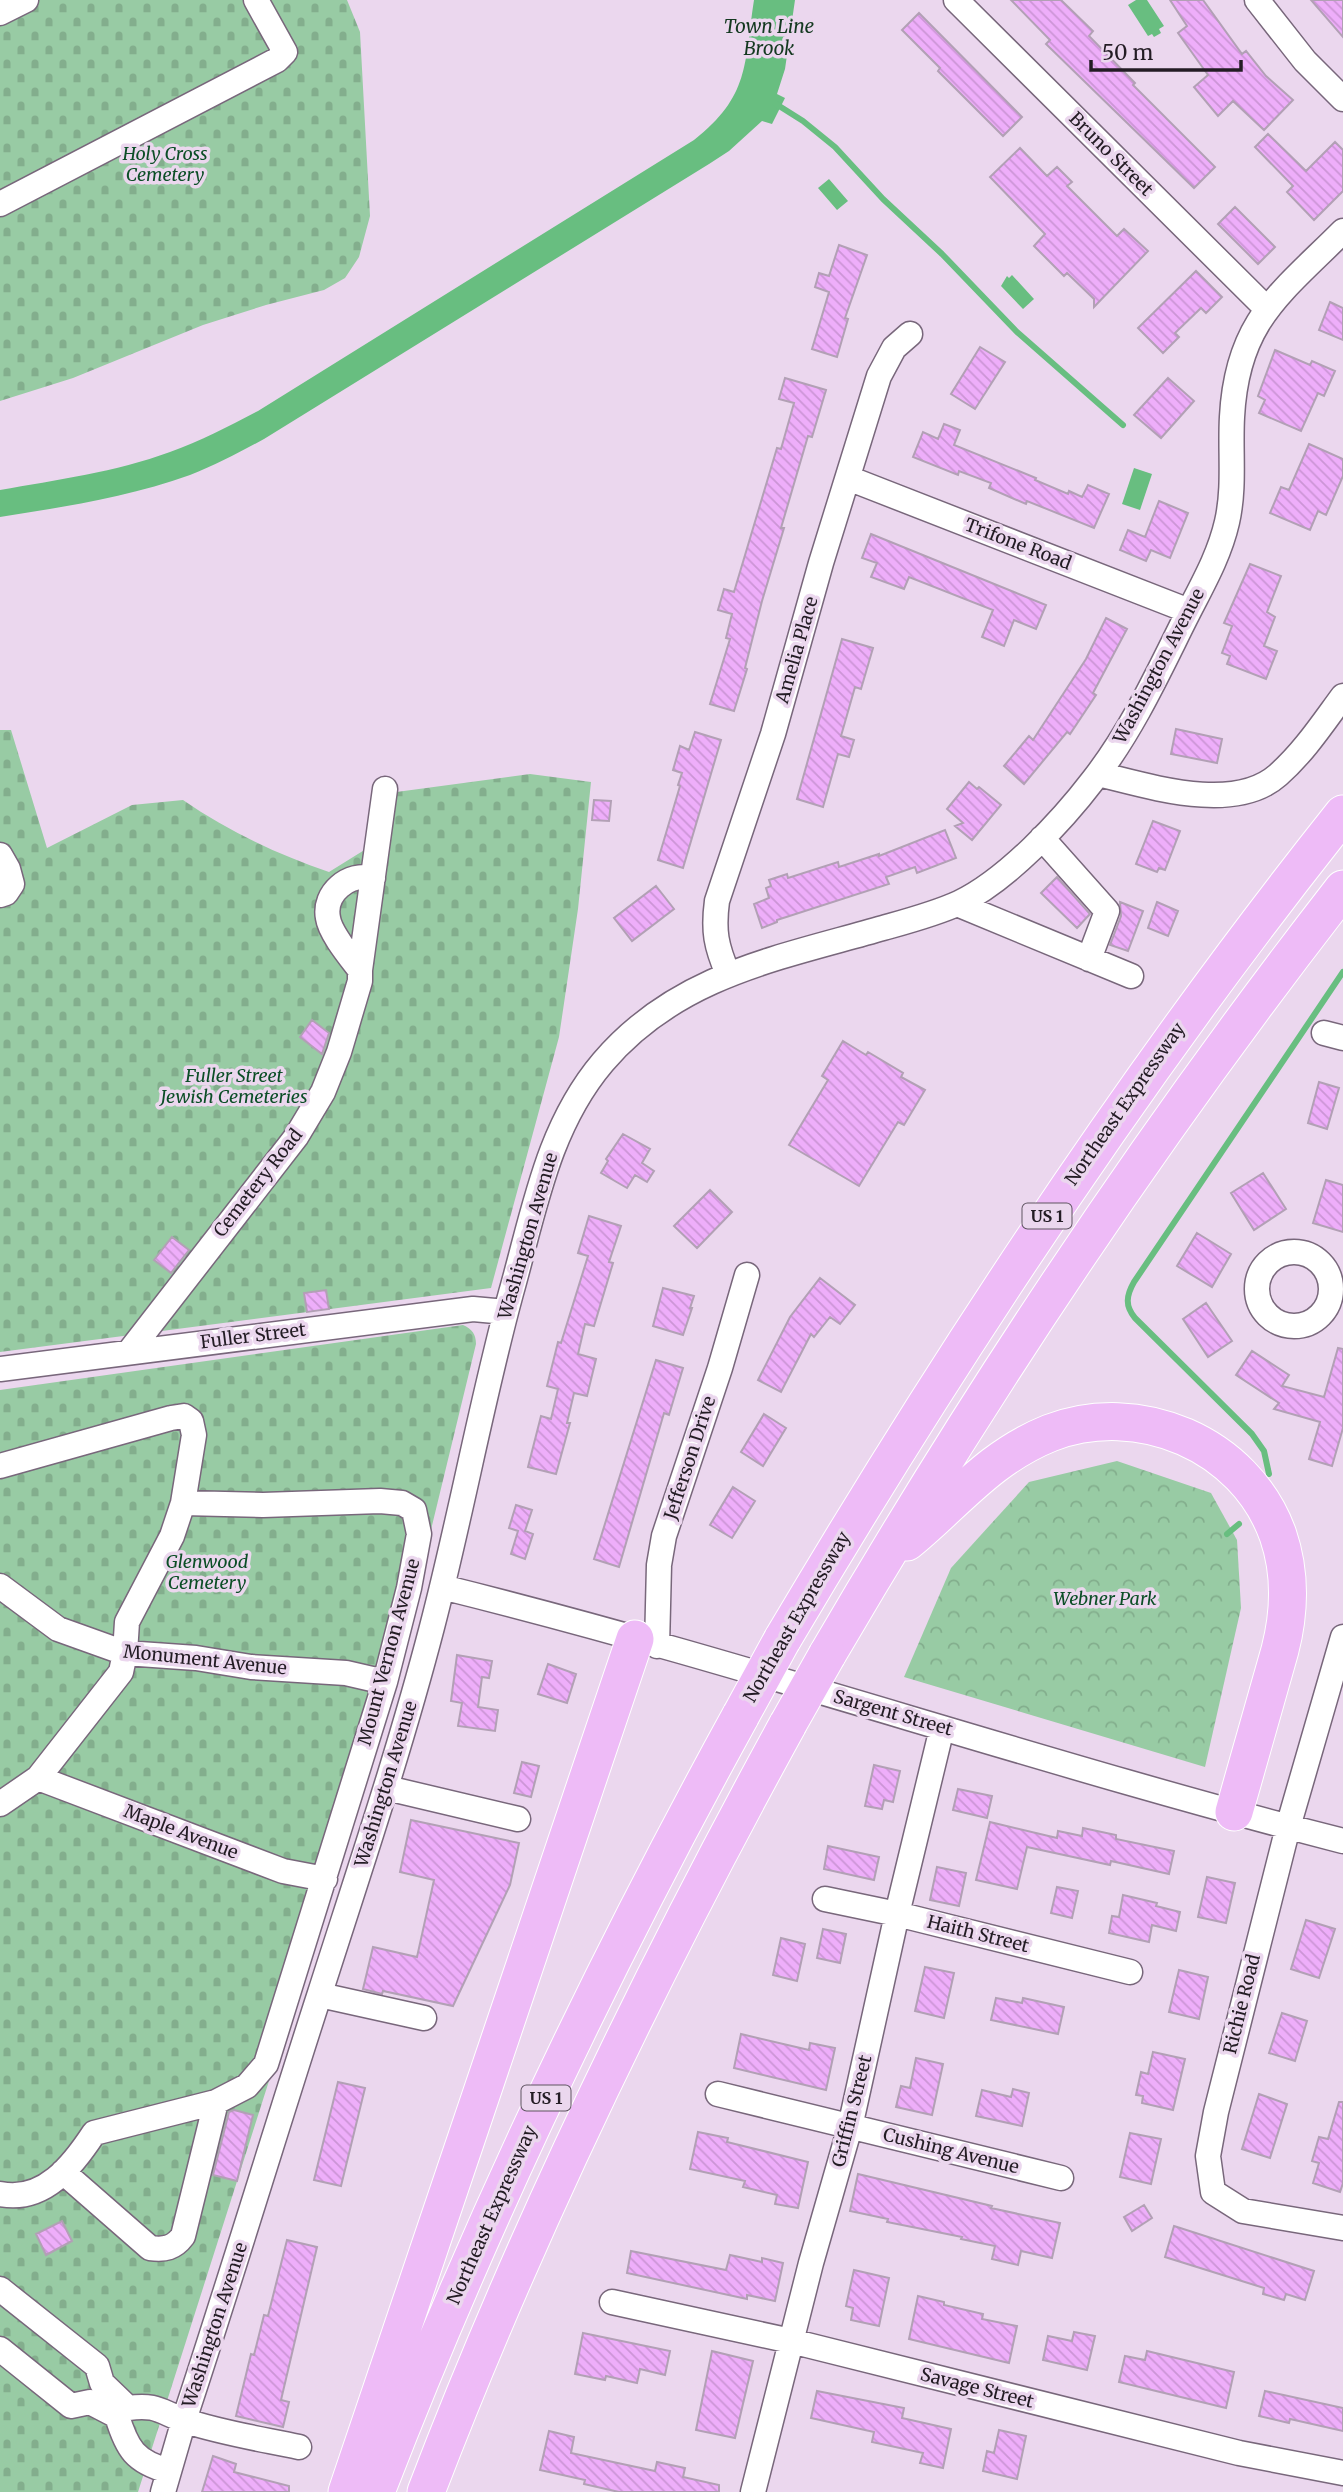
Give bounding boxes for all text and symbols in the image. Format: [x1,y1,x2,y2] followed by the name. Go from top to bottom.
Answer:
[724,14,815,60] water label: Town Line Brook
[1091,28,1242,72] scale bar
[1102,39,1153,66] text: 50 m
[1065,107,1158,200] street label: Bruno Street
[122,142,207,186] park label: Holy Cross Cemetery
[961,513,1075,575] street label: Trifone Road
[1107,584,1209,748] street label: Washington Avenue
[770,594,823,707] street label: Amelia Place
[1060,1017,1190,1190] street label: Northeast Expressway
[158,1064,308,1108] park label: Fuller Street Jewish Cemeteries
[208,1124,307,1241] street label: Cemetery Road
[492,1150,562,1323] street label: Washington Avenue
[1023,1204,1072,1228] road number: US 1
[199,1318,307,1353] street label: Fuller Street
[658,1393,720,1524] street label: Jefferson Drive
[738,1527,855,1706] street label: Northeast Expressway
[166,1550,249,1594] park label: Glenwood Cemetery
[352,1556,425,1748] street label: Mount Vernon Avenue
[1053,1587,1157,1610] park label: Webner Park
[122,1639,288,1680] street label: Monument Avenue
[831,1685,955,1741] street label: Sargent Street
[349,1698,422,1871] street label: Washington Avenue
[121,1799,242,1864] street label: Maple Avenue
[925,1910,1031,1957] street label: Haith Street
[1218,1951,1265,2056] street label: Richie Road
[827,2053,876,2169] street label: Griffin Street
[522,2086,570,2110] road number: US 1
[442,2121,542,2308] street label: Northeast Expressway
[881,2123,1021,2178] street label: Cushing Avenue
[177,2239,252,2411] street label: Washington Avenue
[918,2362,1036,2413] street label: Savage Street

